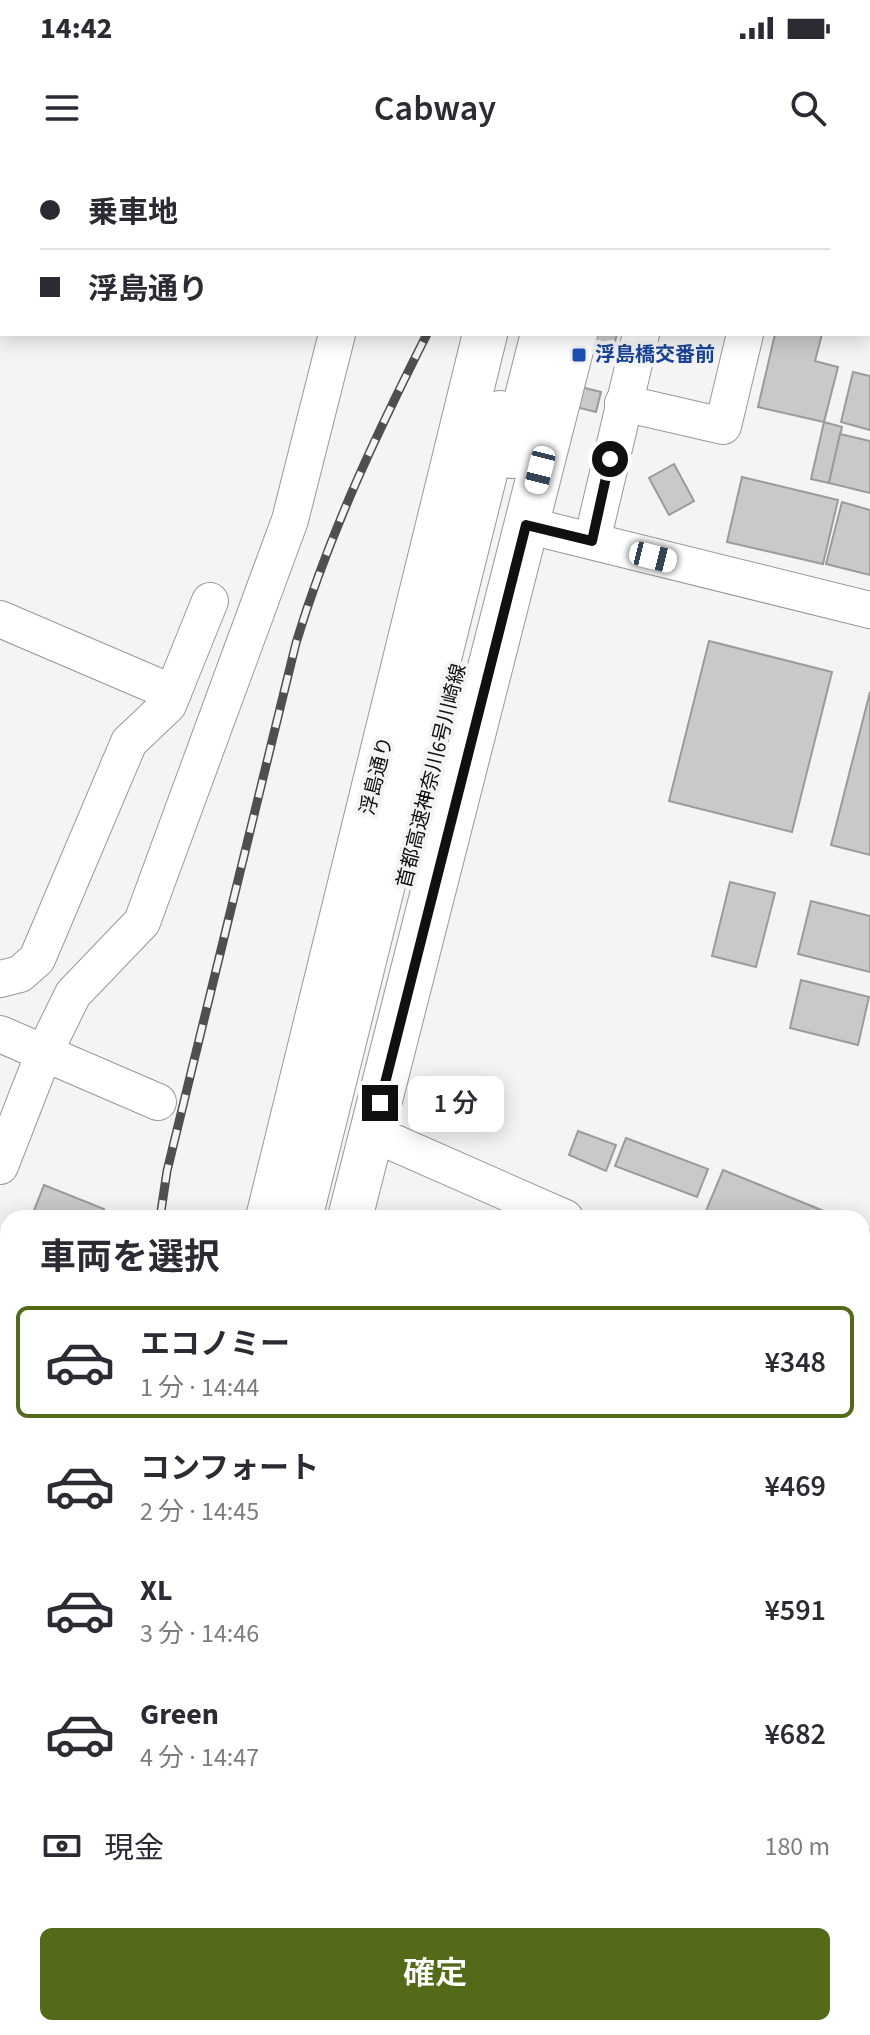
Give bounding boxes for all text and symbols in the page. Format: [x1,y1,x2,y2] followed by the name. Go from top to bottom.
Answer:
[40,7,112,50] text: 14:42
[374,83,496,134] text: Cabway
[40,86,84,130] icon: menu
[786,86,830,130] icon: search
[88,191,178,234] text: 乗車地
[88,268,208,311] text: 浮島通り
[595,341,715,369] place label: 浮島橋交番前
[570,346,588,364] marker: 浮島橋交番前
[592,441,628,477] route start
[523,444,557,496] car
[627,540,679,574] car
[391,661,473,891] street label: 首都高速神奈川6号川崎線
[354,734,400,818] street label: 浮島通り
[408,1075,504,1131] callout: 1 分
[362,1085,398,1121] route end
[434,1085,478,1122] text: 1 分
[40,1232,220,1283] text: 車両を選択
[140,1323,290,1366] text: エコノミー
[44,1326,116,1398] icon: car
[764,1341,826,1384] text: ¥348
[140,1369,259,1406] text: 1 分 · 14:44
[140,1447,319,1490] text: コンフォート
[44,1450,116,1522] icon: car
[764,1465,826,1508] text: ¥469
[140,1493,259,1530] text: 2 分 · 14:45
[140,1569,173,1612] text: XL
[44,1574,116,1646] icon: car
[764,1589,826,1632] text: ¥591
[140,1615,259,1652] text: 3 分 · 14:46
[140,1693,219,1736] text: Green
[44,1698,116,1770] icon: car
[764,1713,826,1756] text: ¥682
[140,1739,259,1776] text: 4 分 · 14:47
[40,1824,84,1868] icon: cash
[104,1827,164,1870] text: 現金
[764,1828,830,1865] text: 180 m
[40,1928,830,2020] button: 確定

